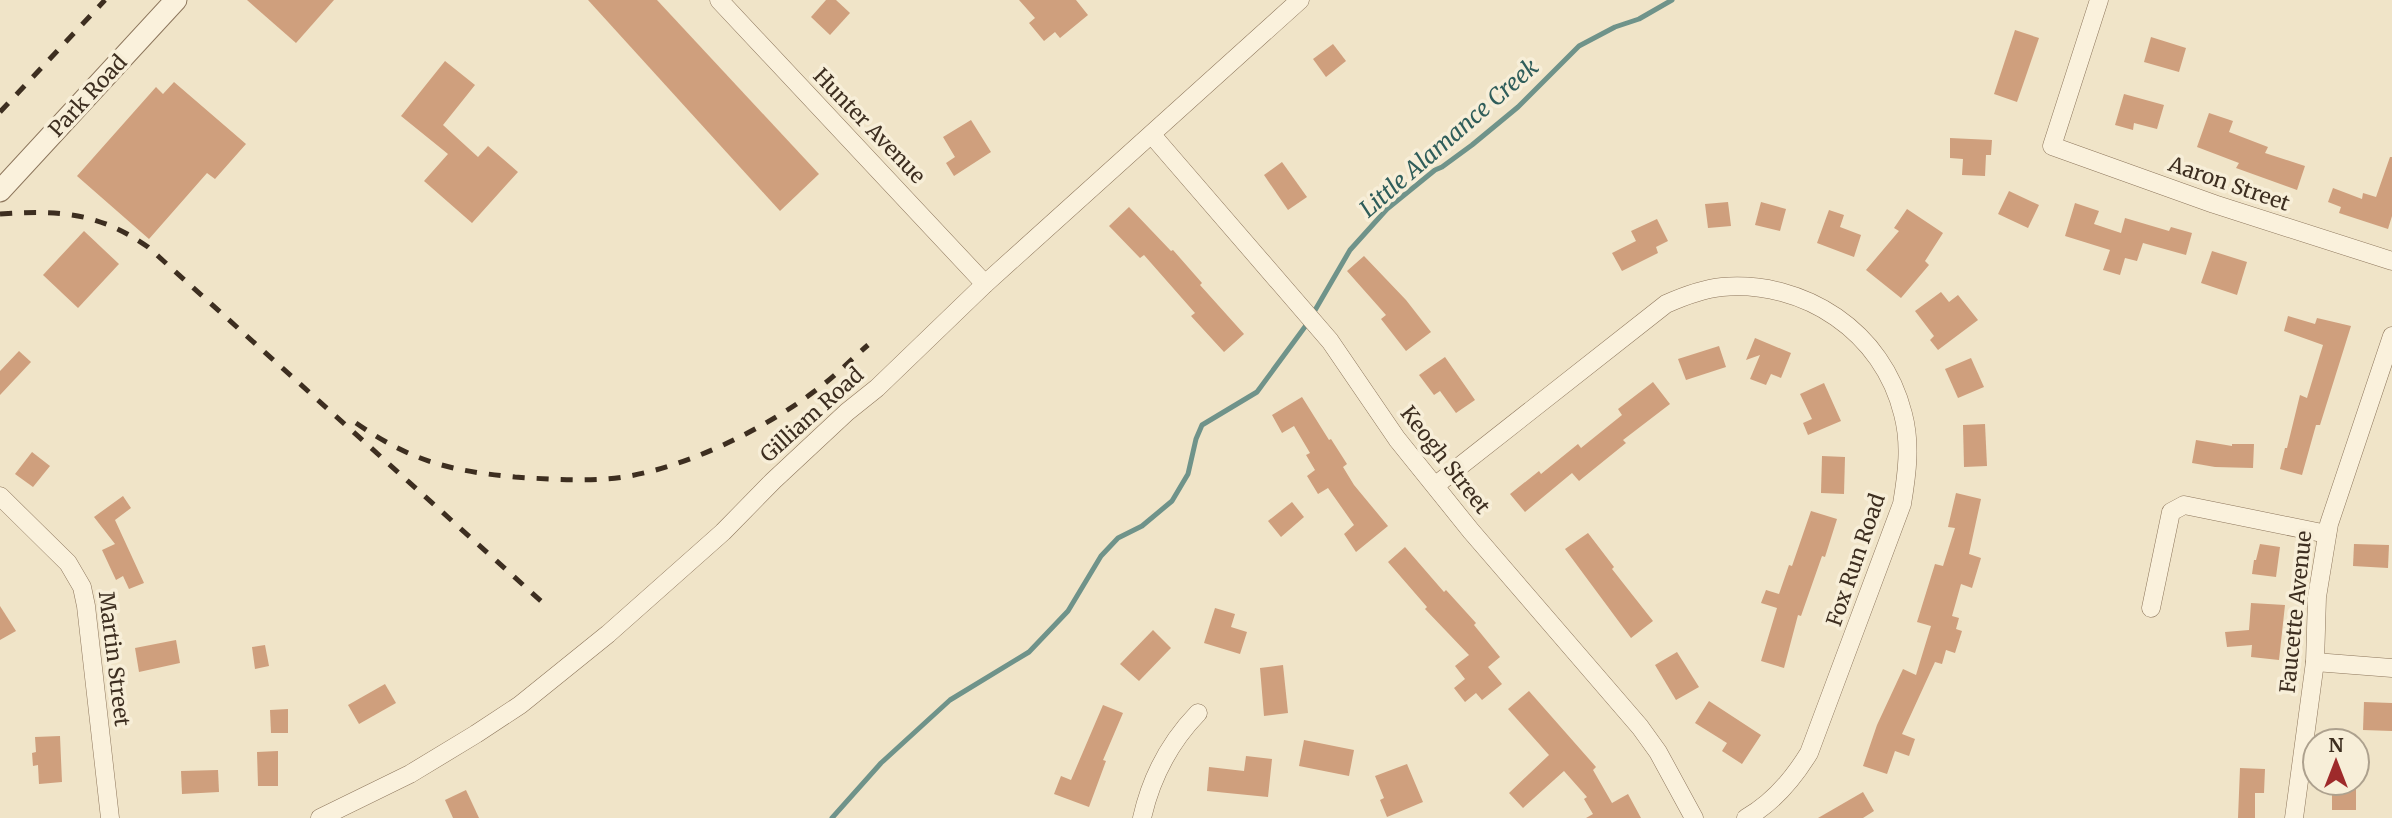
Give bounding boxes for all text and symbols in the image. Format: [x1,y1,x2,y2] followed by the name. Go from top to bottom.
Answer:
[43,49,133,142] street label: Park Road
[1353,52,1544,223] water label: Little Alamance Creek
[808,62,931,189] street label: Hunter Avenue
[2164,150,2293,217] street label: Aaron Street
[754,361,869,468] street label: Gilliam Road
[1395,400,1496,519] street label: Keogh Street
[1820,490,1891,630] street label: Fox Run Road
[2274,529,2317,694] street label: Faucette Avenue
[93,590,136,728] street label: Martin Street
[2301,727,2371,797] north arrow
[2328,733,2344,757] text: N

